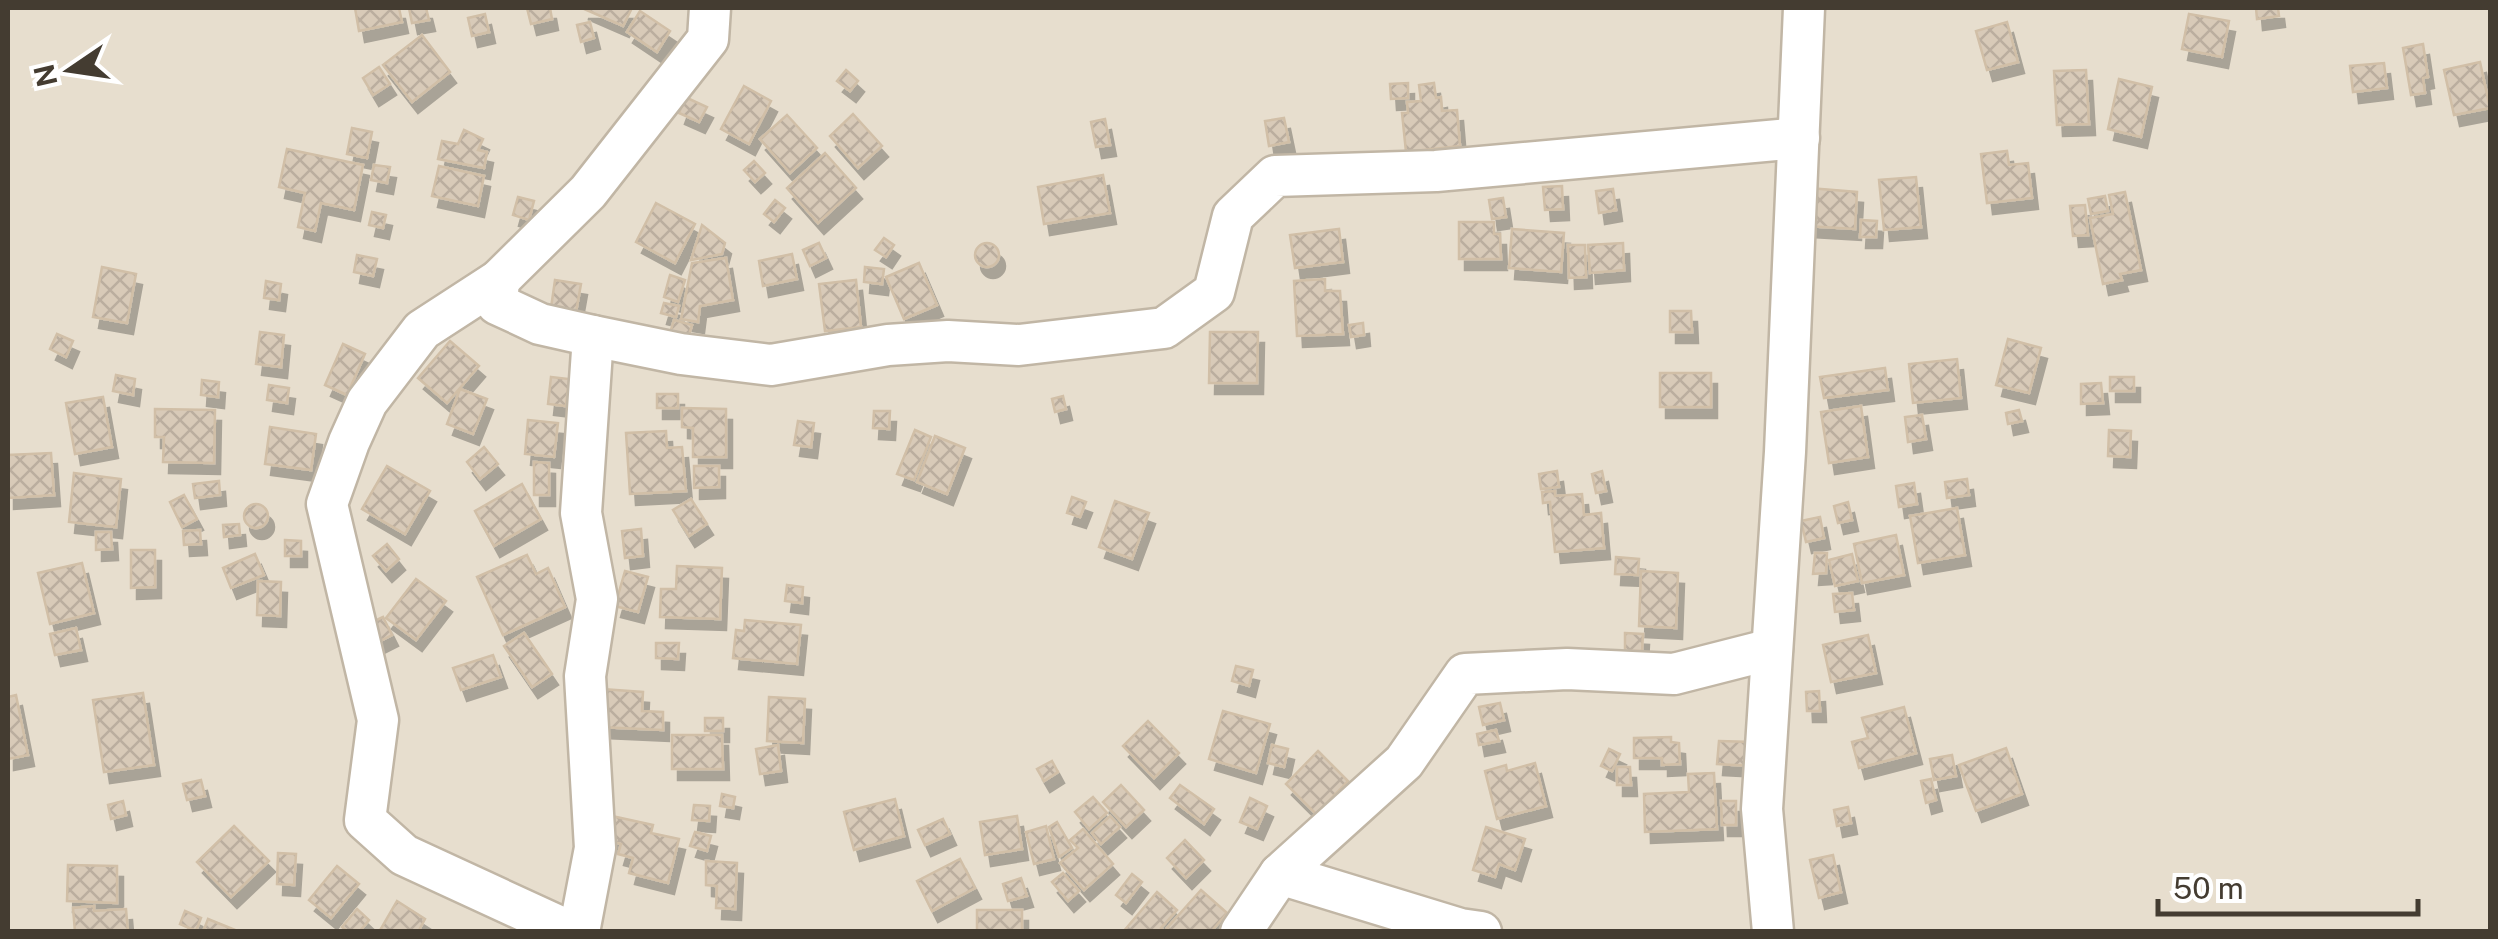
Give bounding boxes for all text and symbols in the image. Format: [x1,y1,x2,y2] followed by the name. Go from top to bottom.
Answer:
[20,20,120,120] north arrow
[27,61,64,90] text: N
[2158,854,2418,916] scale bar
[2173,870,2244,906] text: 50 m

